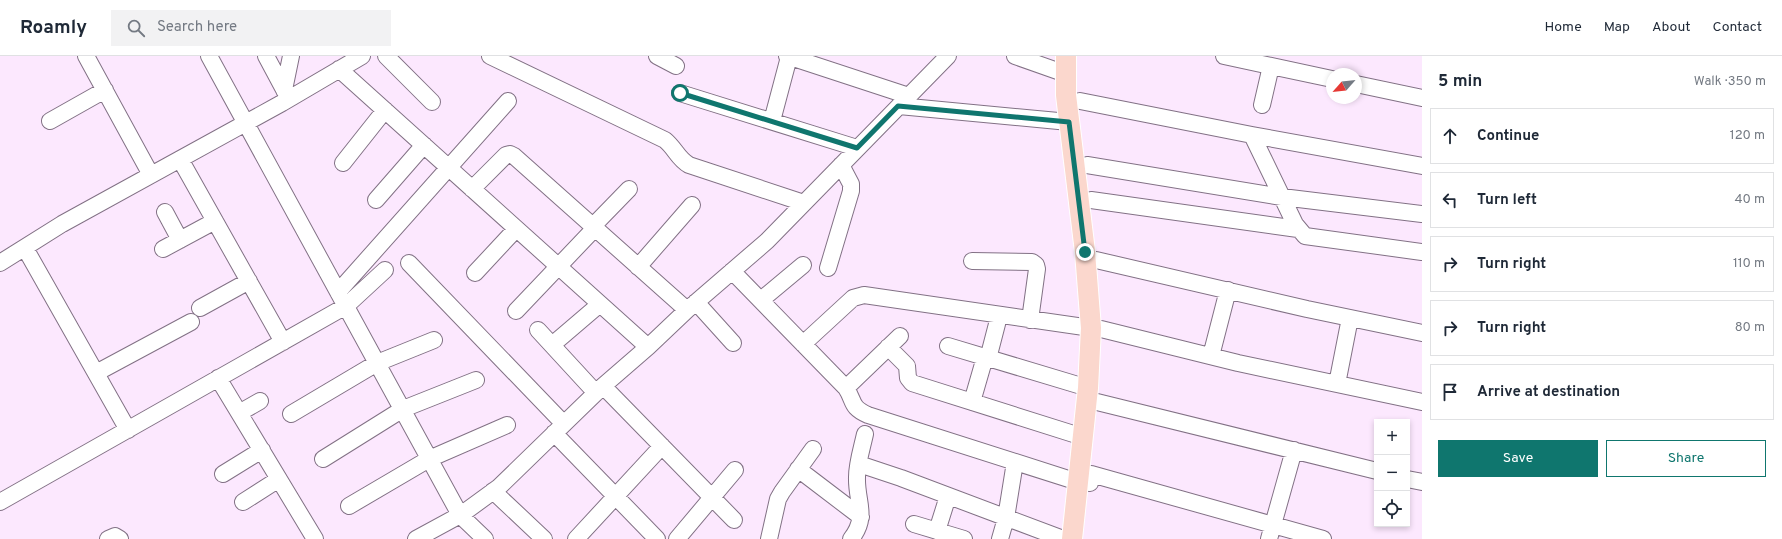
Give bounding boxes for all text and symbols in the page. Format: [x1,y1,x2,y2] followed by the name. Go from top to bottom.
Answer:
[111,10,391,46] search box
[20,16,87,40] text: Roamly
[125,17,147,39] icon: search
[157,18,237,37] text: Search here
[1545,19,1582,36] text: Home
[1604,19,1630,36] text: Map
[1652,19,1691,36] text: About
[1713,19,1762,36] text: Contact
[1326,68,1362,104] north arrow
[1438,71,1482,93] text: 5 min
[1694,74,1766,90] text: Walk · 350 m
[671,84,689,102] route start
[1439,125,1461,147] icon: ahead
[1477,127,1539,146] text: Continue
[1730,128,1765,144] text: 120 m
[1439,189,1461,211] icon: left
[1477,191,1537,210] text: Turn left
[1735,192,1765,208] text: 40 m
[1076,243,1094,261] route end
[1439,253,1461,275] icon: right
[1477,255,1546,274] text: Turn right
[1733,256,1765,272] text: 110 m
[1439,317,1461,339] icon: right
[1477,319,1546,338] text: Turn right
[1735,320,1765,336] text: 80 m
[1439,381,1461,403] icon: arrive
[1477,383,1620,402] text: Arrive at destination
[1374,419,1410,527] map controls
[1374,419,1410,455] button: +
[1438,440,1598,477] button: Save
[1606,440,1766,477] button: Share
[1374,455,1410,491] button: −
[1374,491,1410,527] button: locate

